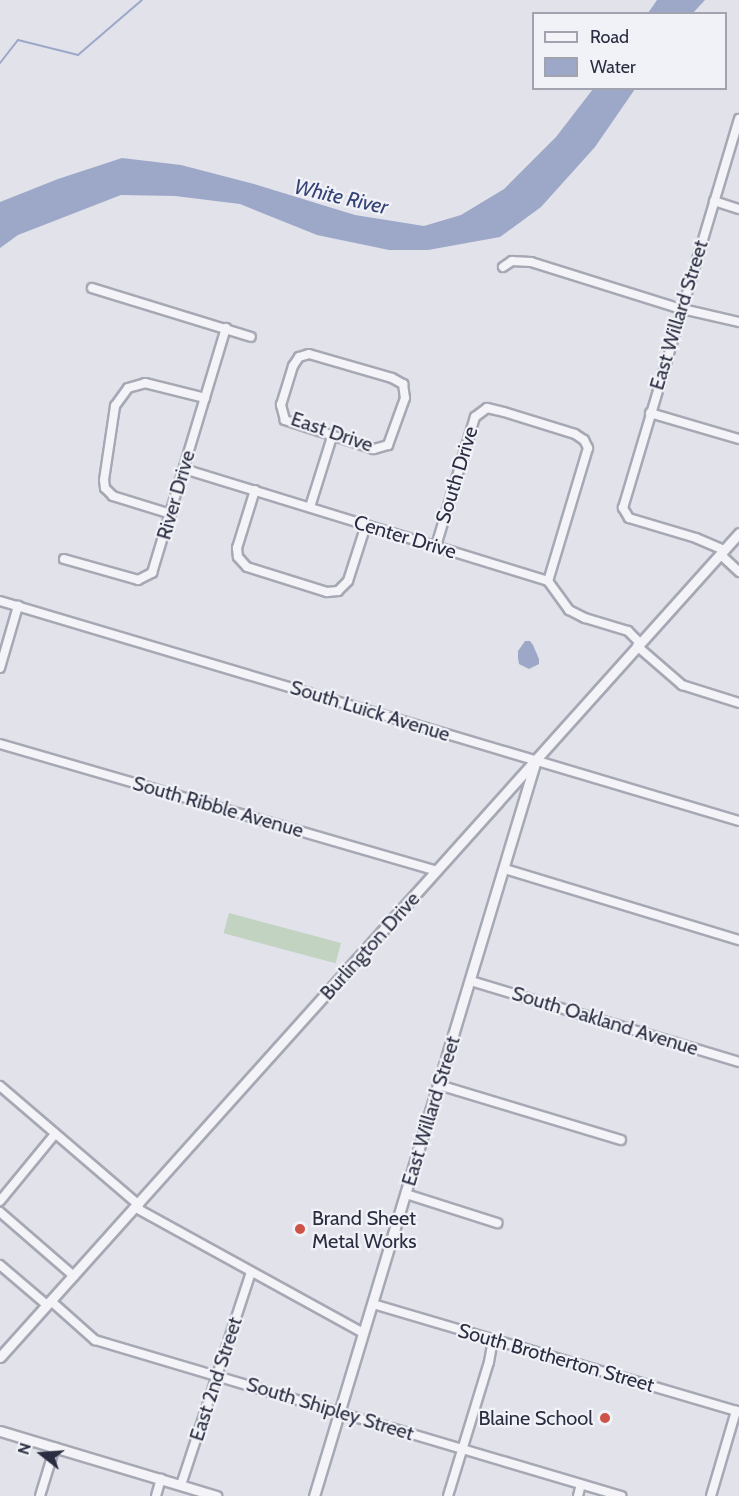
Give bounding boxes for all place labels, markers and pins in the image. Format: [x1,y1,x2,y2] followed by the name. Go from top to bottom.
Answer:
[312,1206,416,1253] place label: Brand Sheet Metal Works
[293,1222,307,1236] marker: Brand Sheet Metal Works
[478,1406,593,1430] place label: Blaine School
[598,1411,612,1425] marker: Blaine School

